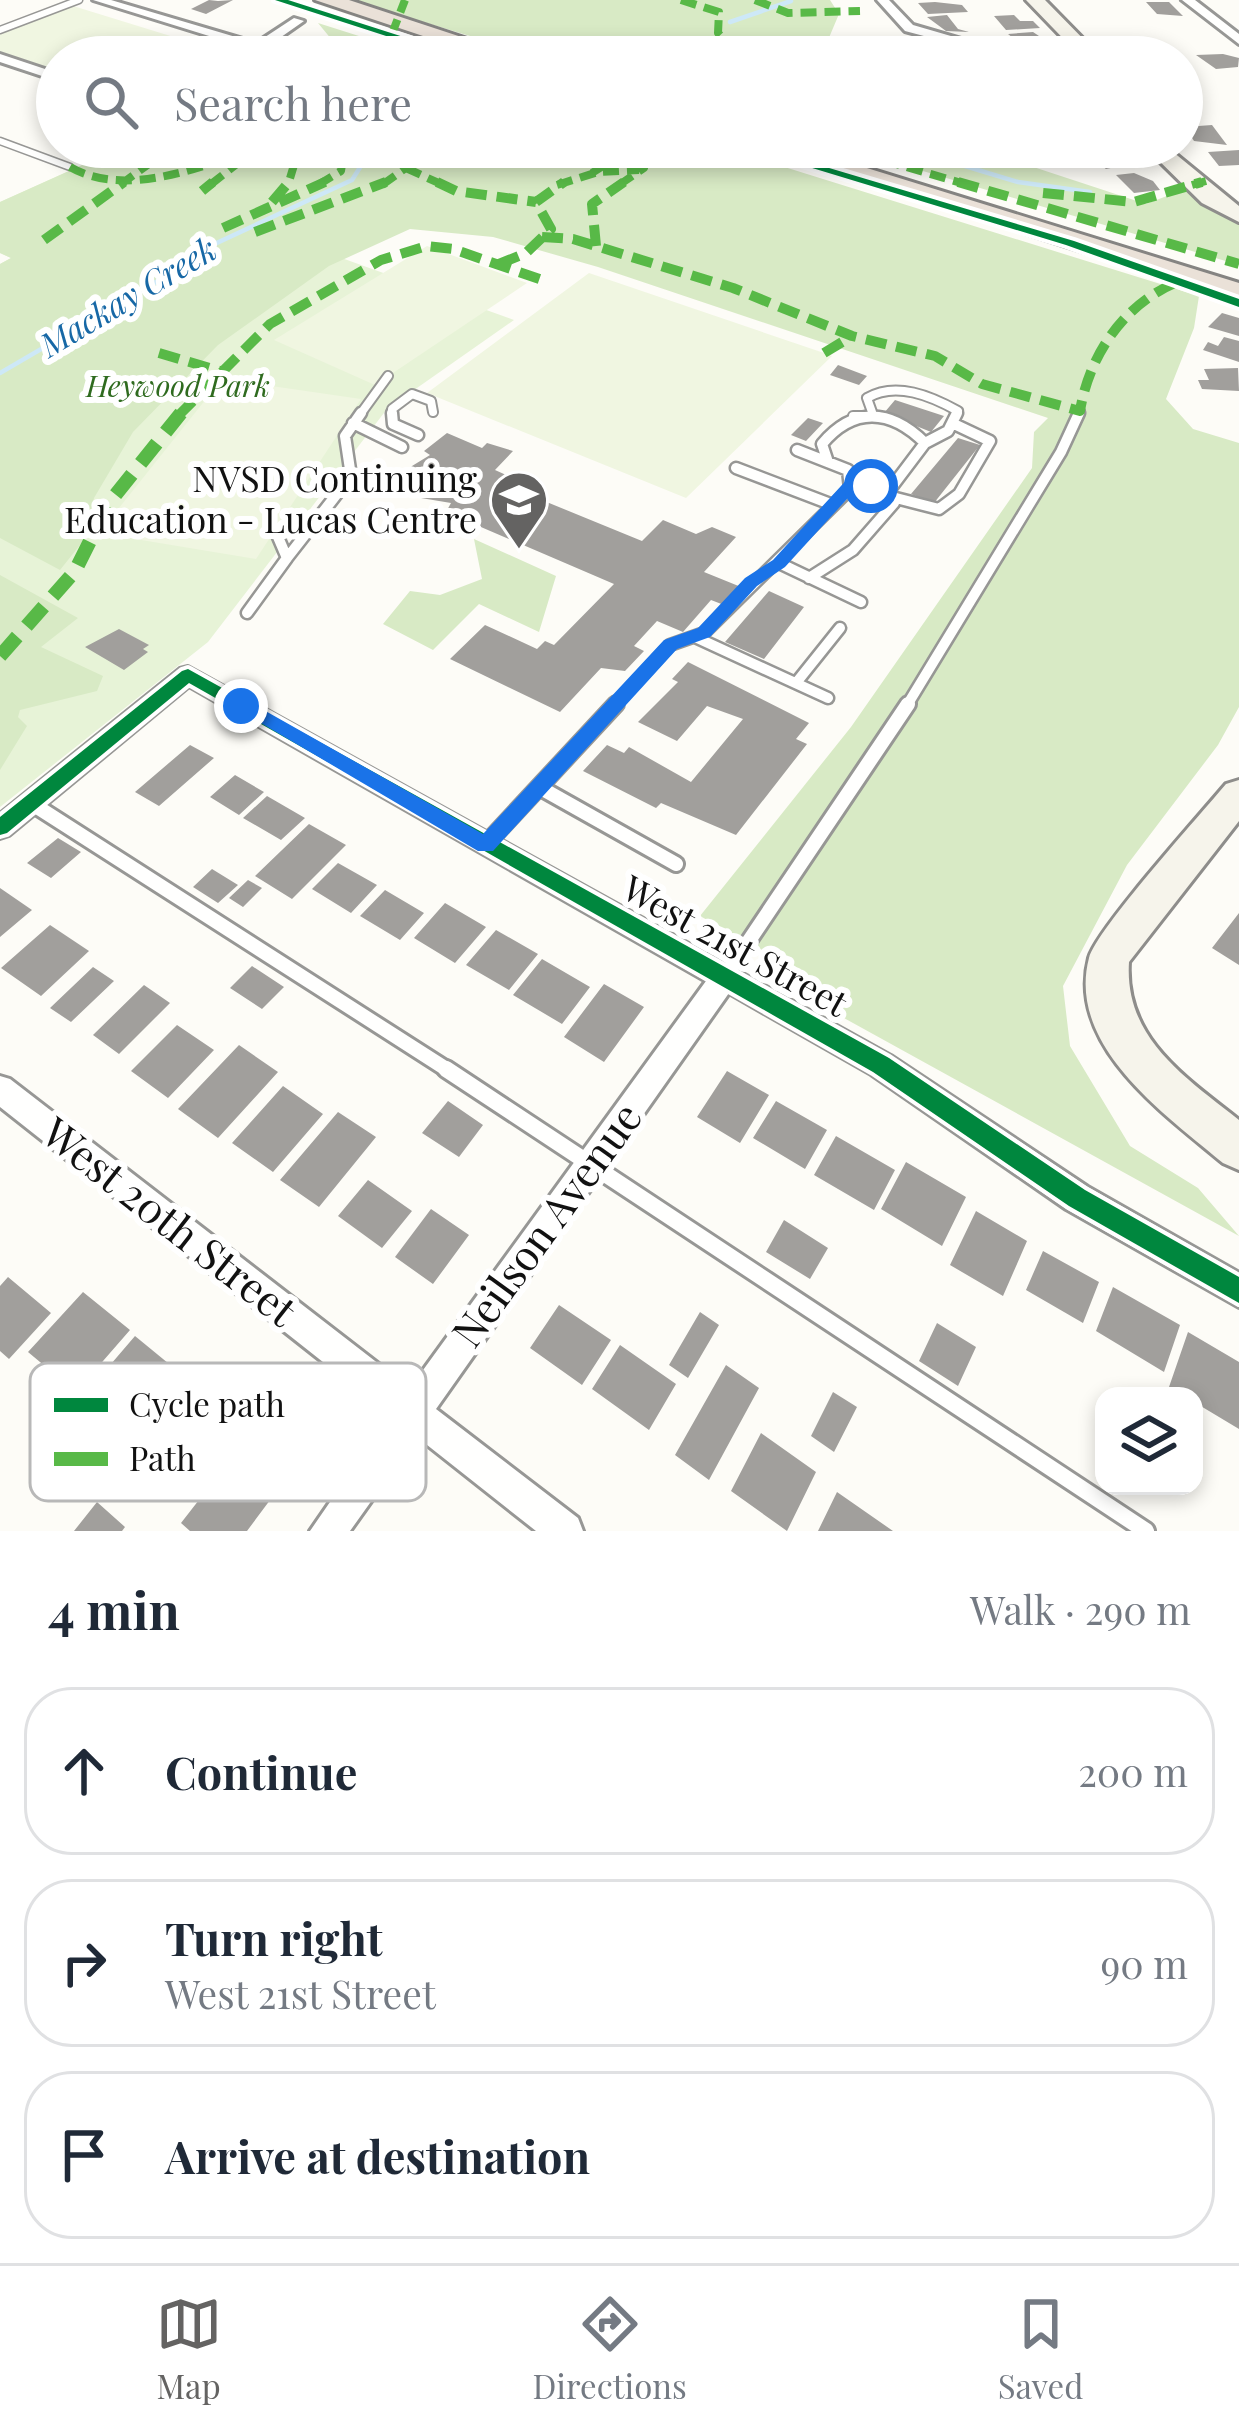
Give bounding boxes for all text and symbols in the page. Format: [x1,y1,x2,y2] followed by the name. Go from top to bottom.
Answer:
[36,36,1203,168] search box
[78,69,144,135] icon: search
[174,72,412,132] text: Search here
[29,225,223,366] water label: Mackay Creek
[85,365,270,405] park label: Heywood Park
[64,453,477,542] place label: NVSD Continuing Education - Lucas Centre
[844,459,898,513] route start
[488,469,550,551] school or university icon: NVSD Continuing Education - Lucas Centre
[214,679,268,733] route end
[614,862,858,1026] street label: West 21st Street
[438,1090,653,1357] street label: Neilson Avenue
[31,1103,310,1338] street label: West 20th Street
[30,1363,426,1501] legend
[129,1381,285,1425] text: Cycle path
[1095,1387,1203,1495] map controls
[1095,1387,1203,1495] button: layers
[129,1435,196,1479] text: Path
[48,1575,180,1643] text: 4 min
[970,1583,1191,1635] text: Walk · 290 m
[51,1738,117,1804] icon: ahead
[165,1741,357,1801] text: Continue
[1078,1745,1188,1797] text: 200 m
[165,1907,383,1967] text: Turn right
[51,1930,117,1996] icon: right
[1100,1937,1188,1989] text: 90 m
[165,1967,436,2019] text: West 21st Street
[51,2122,117,2188] icon: arrive
[165,2125,590,2185] text: Arrive at destination
[156,2291,222,2407] tab: Map
[533,2291,687,2407] tab: Directions
[998,2291,1084,2407] tab: Saved

